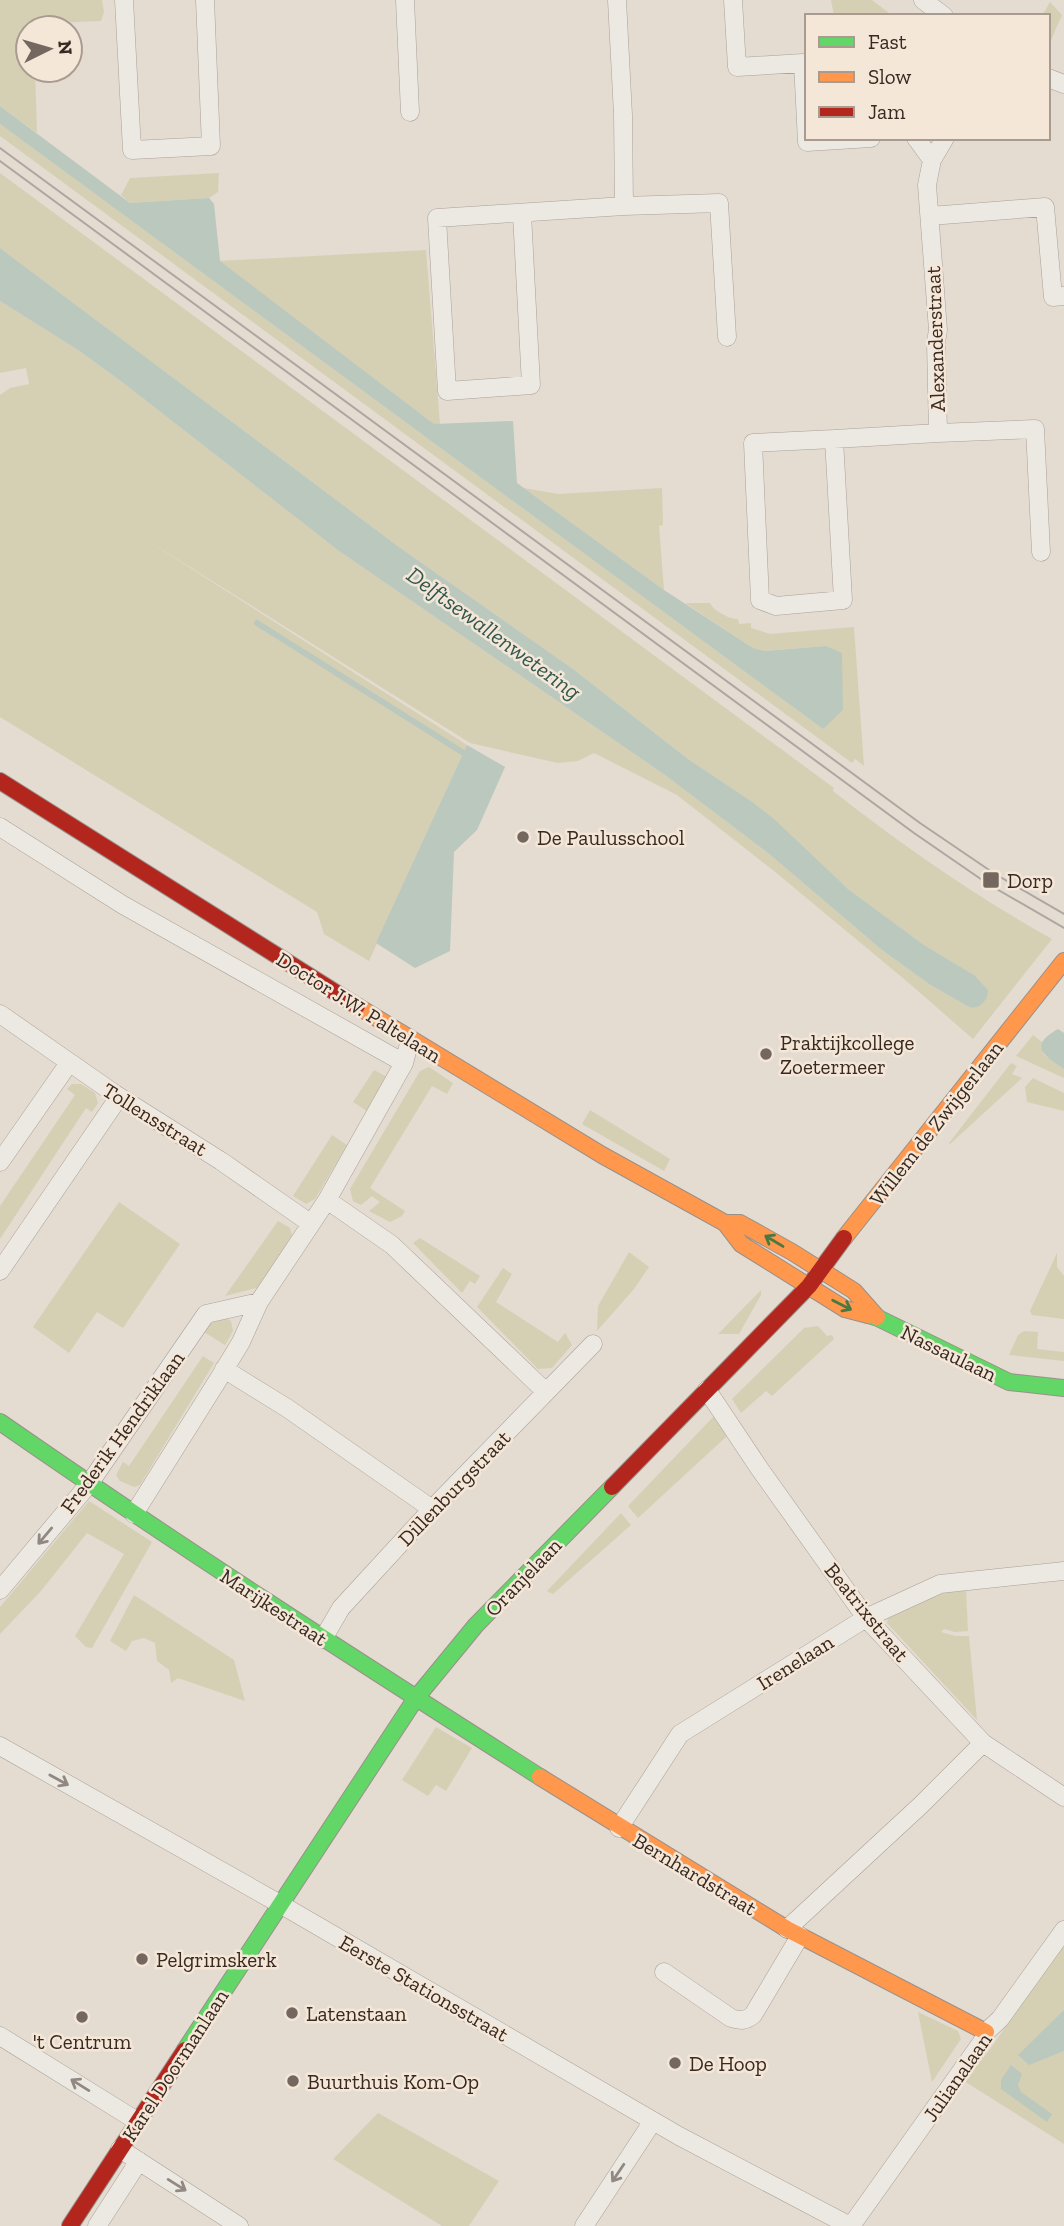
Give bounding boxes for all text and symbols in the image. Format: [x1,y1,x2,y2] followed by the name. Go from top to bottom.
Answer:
[14,14,84,84] north arrow
[805,14,1050,140] legend
[868,29,907,54] text: Fast
[53,39,78,56] text: N
[868,64,911,89] text: Slow
[868,99,905,124] text: Jam
[920,265,950,412] street label: Alexanderstraat
[401,560,587,706] water label: Delftsewallenwetering
[537,825,685,850] place label: De Paulusschool
[515,829,531,845] marker: De Paulusschool
[1007,868,1053,893] place label: Dorp
[981,870,1001,890] marker: Dorp
[272,946,446,1068] street label: Doctor J.W. Paltelaan
[780,1030,914,1079] place label: Praktijkcollege Zoetermeer
[864,1036,1009,1211] street label: Willem de Zwijgerlaan
[758,1046,774,1062] marker: Praktijkcollege Zoetermeer
[98,1077,212,1161] street label: Tollensstraat
[765,1233,785,1247] one-way arrow
[831,1299,852,1313] one-way arrow
[897,1319,1001,1387] street label: Nassaulaan
[55,1346,189,1518] street label: Frederik Hendriklaan
[393,1425,516,1551] street label: Dillenburgstraat
[37,1527,53,1545] one-way arrow
[479,1533,567,1622] street label: Oranjelaan
[820,1558,915,1667] street label: Beatrixstraat
[215,1563,332,1652] street label: Marijkestraat
[752,1629,838,1695] street label: Irenelaan
[49,1773,69,1787] one-way arrow
[629,1827,761,1921] street label: Bernhardstraat
[335,1929,513,2047] street label: Eerste Stationsstraat
[156,1947,277,1972] place label: Pelgrimskerk
[134,1951,150,1967] marker: Pelgrimskerk
[117,1984,233,2146] street label: Karel Doormanlaan
[306,2001,407,2026] place label: Latenstaan
[284,2005,300,2021] marker: Latenstaan
[74,2009,90,2025] marker: 't Centrum
[917,2028,997,2126] street label: Julianalaan
[33,2029,131,2054] place label: 't Centrum
[689,2051,767,2076] place label: De Hoop
[667,2055,683,2071] marker: De Hoop
[307,2069,479,2094] place label: Buurthuis Kom-Op
[285,2073,301,2089] marker: Buurthuis Kom-Op
[70,2078,90,2092] one-way arrow
[611,2163,625,2183] one-way arrow
[167,2179,187,2193] one-way arrow

